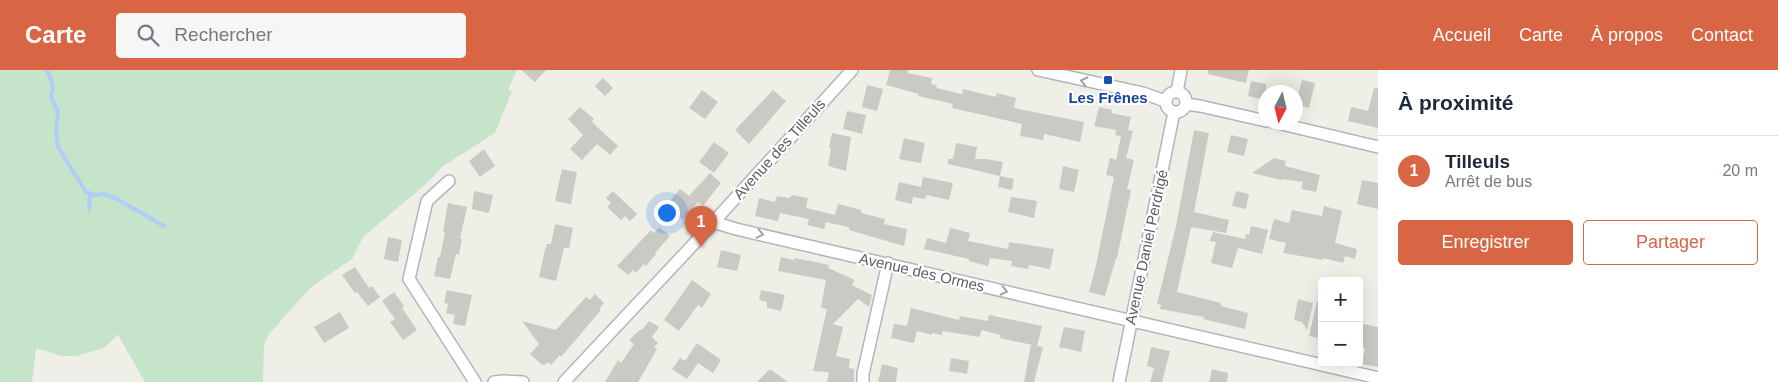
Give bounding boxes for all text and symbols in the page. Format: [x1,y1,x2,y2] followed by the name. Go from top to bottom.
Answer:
[116,13,466,58] search box
[25,21,86,48] text: Carte
[134,21,162,49] icon: search
[174,24,273,45] text: Rechercher
[1433,25,1491,45] text: Accueil
[1519,25,1563,45] text: Carte
[1591,25,1663,45] text: À propos
[1691,25,1753,45] text: Contact
[1102,74,1114,86] marker: Les Frênes
[1080,76,1089,87] one-way arrow
[1258,85,1303,130] north arrow
[1068,89,1148,106] place label: Les Frênes
[1398,91,1514,114] text: À proximité
[730,95,828,203] street label: Avenue des Tilleuls
[1445,151,1510,172] text: Tilleuls
[1410,162,1418,179] text: 1
[1722,162,1758,179] text: 20 m
[1121,168,1171,326] street label: Avenue Daniel Perdrigé
[1445,173,1532,190] text: Arrêt de bus
[654,200,680,226] your location
[685,206,717,247] pin: 1
[1398,220,1573,265] button: Enregistrer
[1583,220,1758,265] button: Partager
[755,229,764,239] one-way arrow
[858,249,986,295] street label: Avenue des Ormes
[1318,277,1363,367] map controls
[1318,277,1363,322] button: +
[999,285,1008,296] one-way arrow
[1318,322,1363,367] button: −

